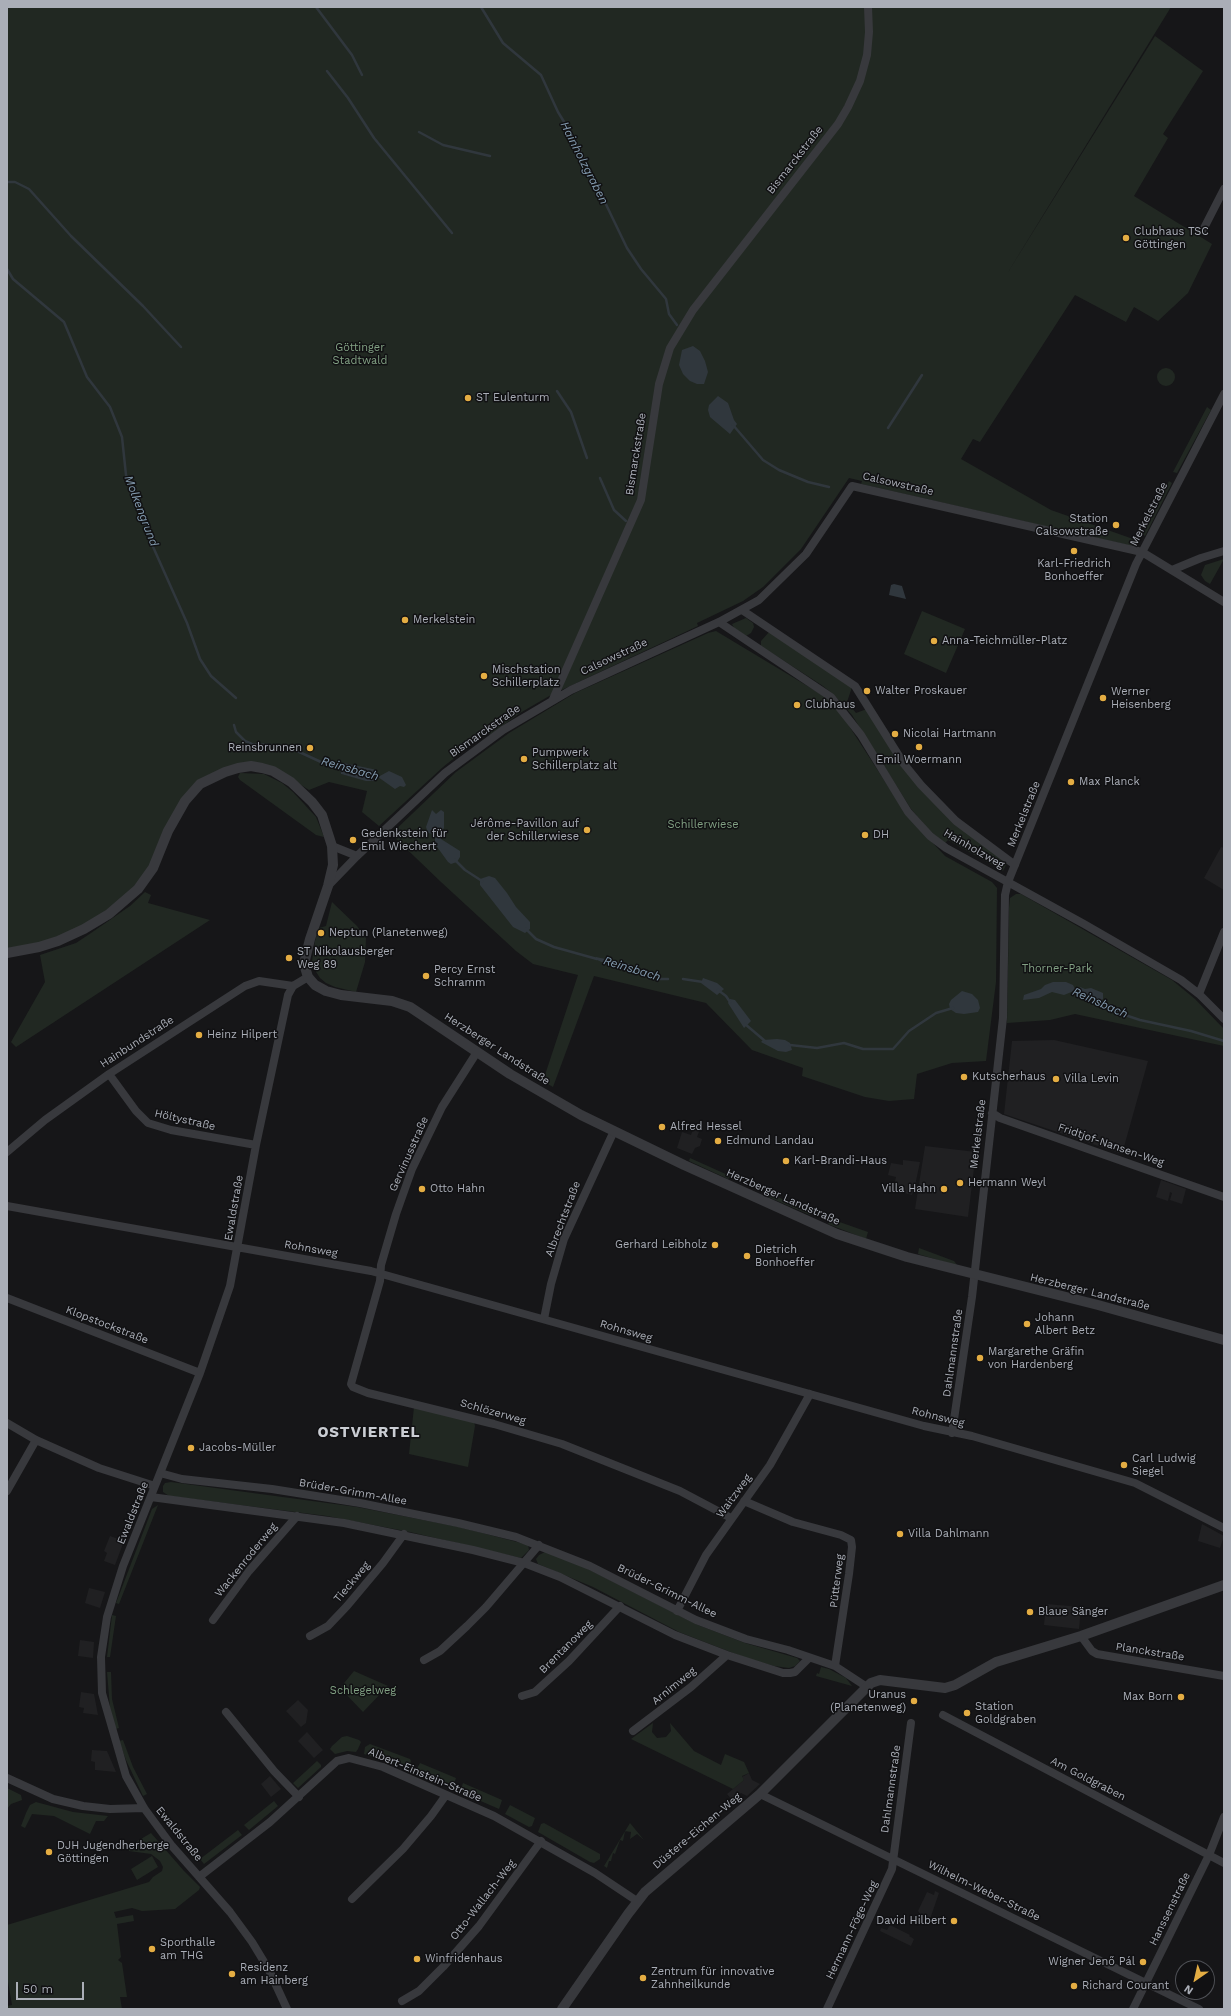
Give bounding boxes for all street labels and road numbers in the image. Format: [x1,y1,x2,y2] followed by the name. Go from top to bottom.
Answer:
[764,123,826,197] street label: Bismarckstraße
[623,412,649,496] street label: Bismarckstraße
[861,469,935,499] street label: Calsowstraße
[1127,480,1171,548] street label: Merkelstraße
[578,636,650,678] street label: Calsowstraße
[447,702,523,760] street label: Bismarckstraße
[1005,779,1043,849] street label: Merkelstraße
[941,826,1007,872] street label: Hainholzweg
[442,1010,552,1088] street label: Herzberger Landstraße
[98,1013,176,1071] street label: Hainbundstraße
[967,1098,989,1170] street label: Merkelstraße
[153,1107,217,1133] street label: Höltystraße
[387,1114,431,1194] street label: Gervinusstraße
[1056,1121,1166,1169] street label: Fridtjof-Nansen-Weg
[724,1166,842,1228] street label: Herzberger Landstraße
[222,1174,246,1242] street label: Ewaldstraße
[543,1179,583,1259] street label: Albrechtstraße
[283,1238,339,1260] street label: Rohnsweg
[1029,1271,1151,1313] street label: Herzberger Landstraße
[64,1303,150,1347] street label: Klopstockstraße
[940,1308,966,1398] street label: Dahlmannstraße
[598,1317,654,1345] street label: Rohnsweg
[459,1396,527,1428] street label: Schlözerweg
[910,1404,966,1430] street label: Rohnsweg
[714,1471,754,1521] street label: Waitzweg
[298,1476,408,1508] street label: Brüder-Grimm-Allee
[114,1480,152,1546] street label: Ewaldstraße
[212,1520,280,1600] street label: Wackenroderweg
[827,1553,847,1609] street label: Pütterweg
[331,1559,373,1605] street label: Tieckweg
[615,1561,719,1621] street label: Brüder-Grimm-Allee
[537,1618,595,1676] street label: Brentanoweg
[1115,1640,1185,1664] street label: Planckstraße
[649,1664,699,1708] street label: Arnimweg
[878,1744,904,1834] street label: Dahlmannstraße
[366,1745,484,1805] street label: Albert-Einstein-Straße
[1048,1754,1128,1804] street label: Am Goldgraben
[650,1790,744,1872] street label: Düstere-Eichen-Weg
[153,1804,205,1864] street label: Ewaldstraße
[447,1857,519,1943] street label: Otto-Wallach-Weg
[926,1858,1042,1924] street label: Wilhelm-Weber-Straße
[1147,1870,1193,1948] street label: Hanssenstraße
[823,1879,881,1981] street label: Hermann-Föge-Weg

